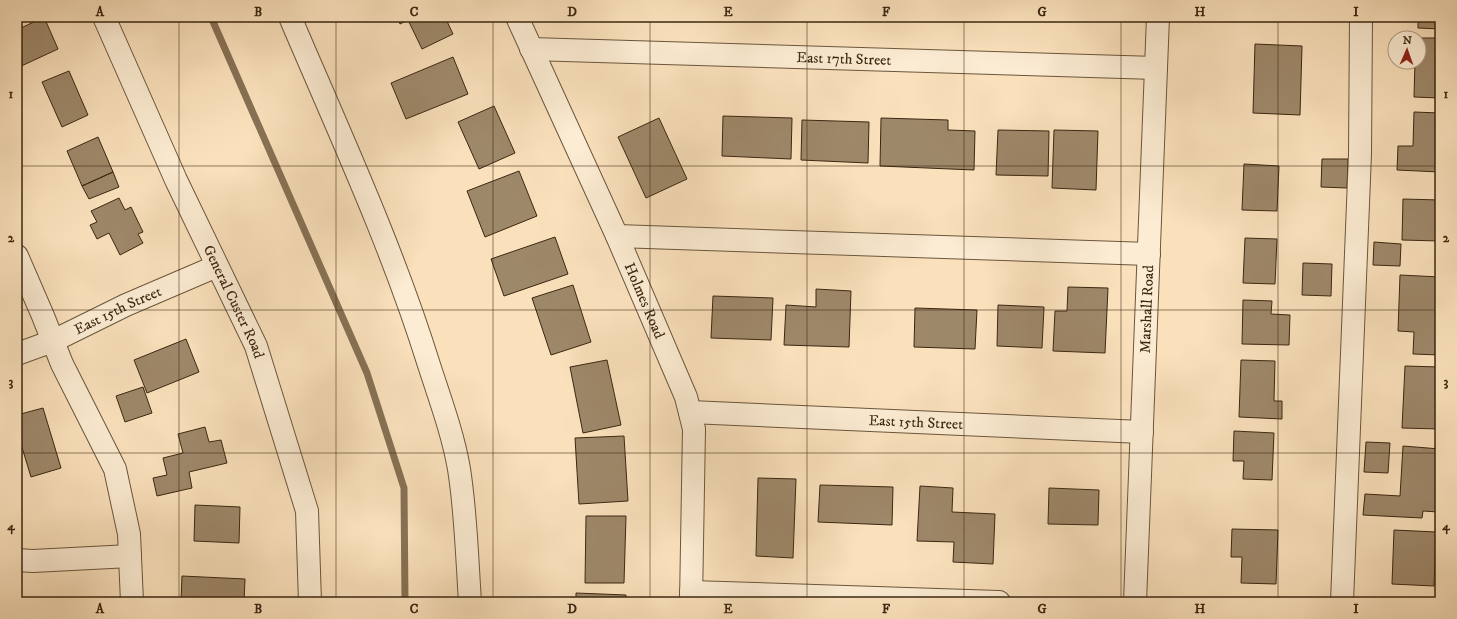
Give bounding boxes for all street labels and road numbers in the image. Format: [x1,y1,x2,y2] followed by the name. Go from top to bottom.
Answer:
[796,48,892,70] street label: East 17th Street
[199,242,268,361] street label: General Custer Road
[620,260,669,342] street label: Holmes Road
[1136,264,1158,354] street label: Marshall Road
[71,282,165,339] street label: East 15th Street
[868,411,964,434] street label: East 15th Street

